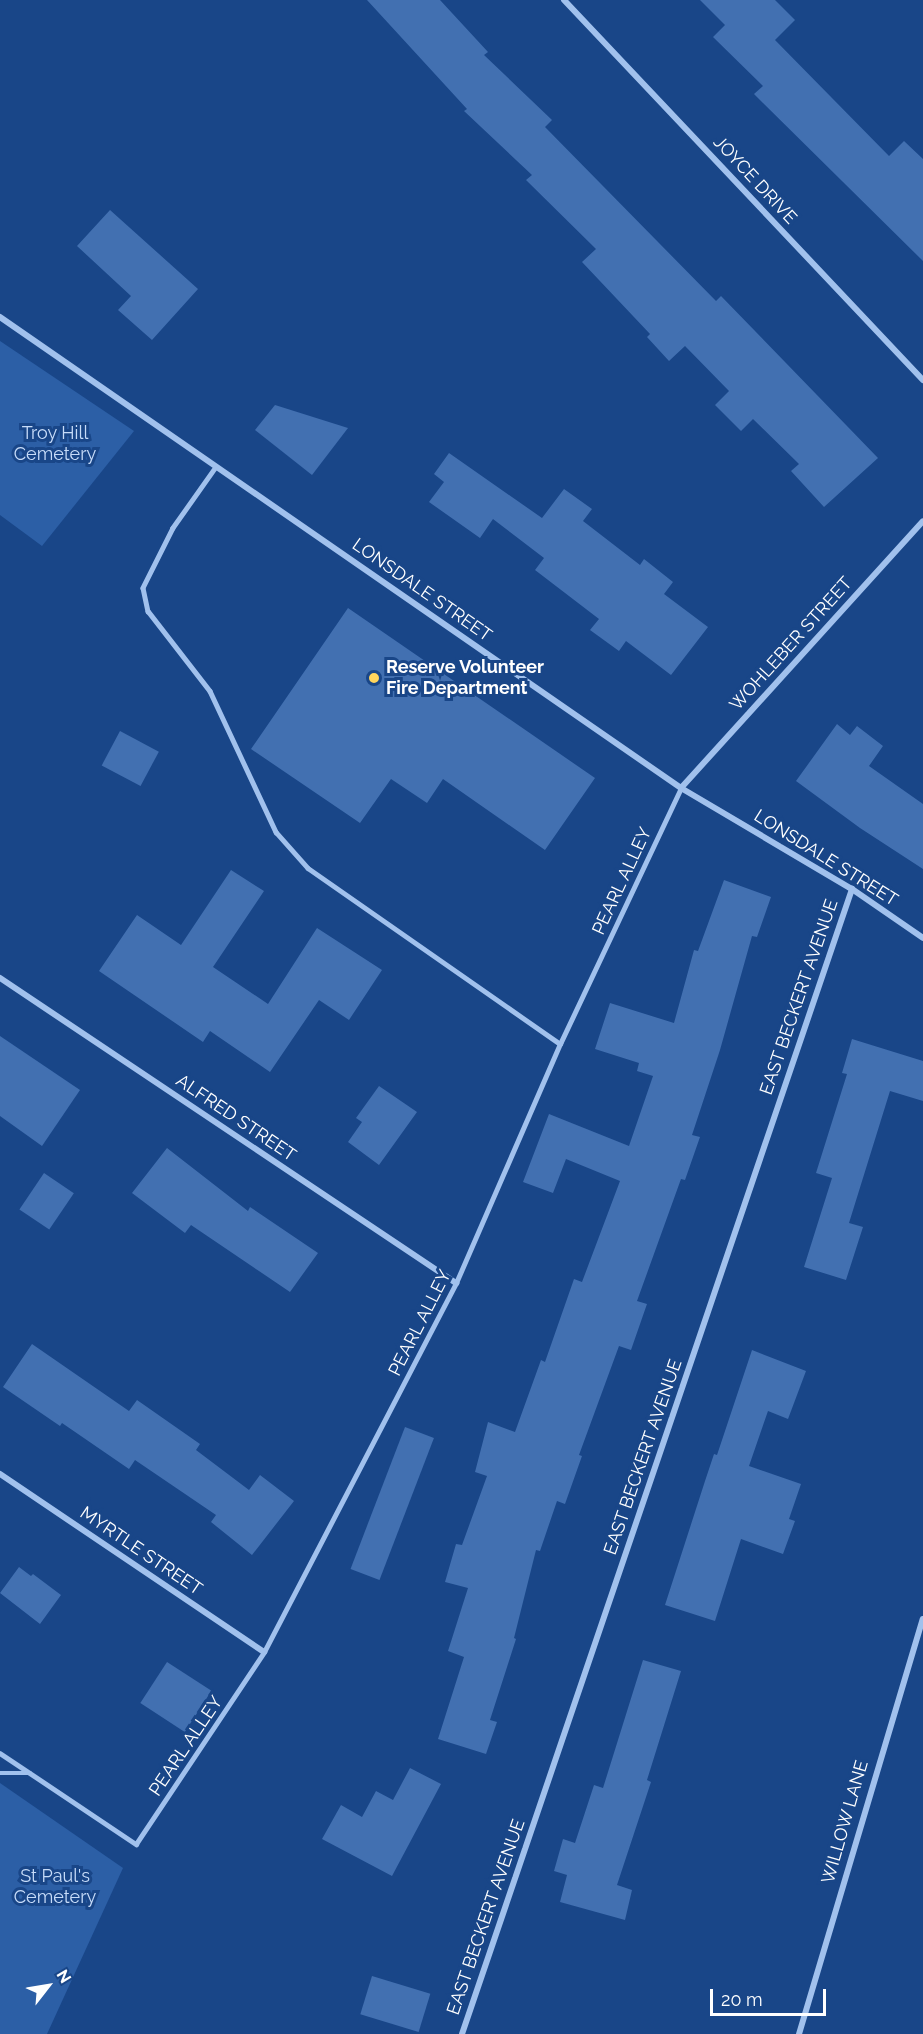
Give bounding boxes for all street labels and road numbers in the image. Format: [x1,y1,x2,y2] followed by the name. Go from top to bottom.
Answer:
[709,132,801,228] street label: JOYCE DRIVE
[348,534,496,646] street label: LONSDALE STREET
[725,573,857,715] street label: WOHLEBER STREET
[750,805,902,911] street label: LONSDALE STREET
[587,823,657,939] street label: PEARL ALLEY
[755,896,843,1098] street label: EAST BECKERT AVENUE
[172,1070,300,1166] street label: ALFRED STREET
[384,1266,456,1380] street label: PEARL ALLEY
[599,1356,687,1558] street label: EAST BECKERT AVENUE
[76,1502,206,1600] street label: MYRTLE STREET
[144,1691,228,1801] street label: PEARL ALLEY
[817,1758,873,1886] street label: WILLOW LANE
[442,1816,530,2018] street label: EAST BECKERT AVENUE

